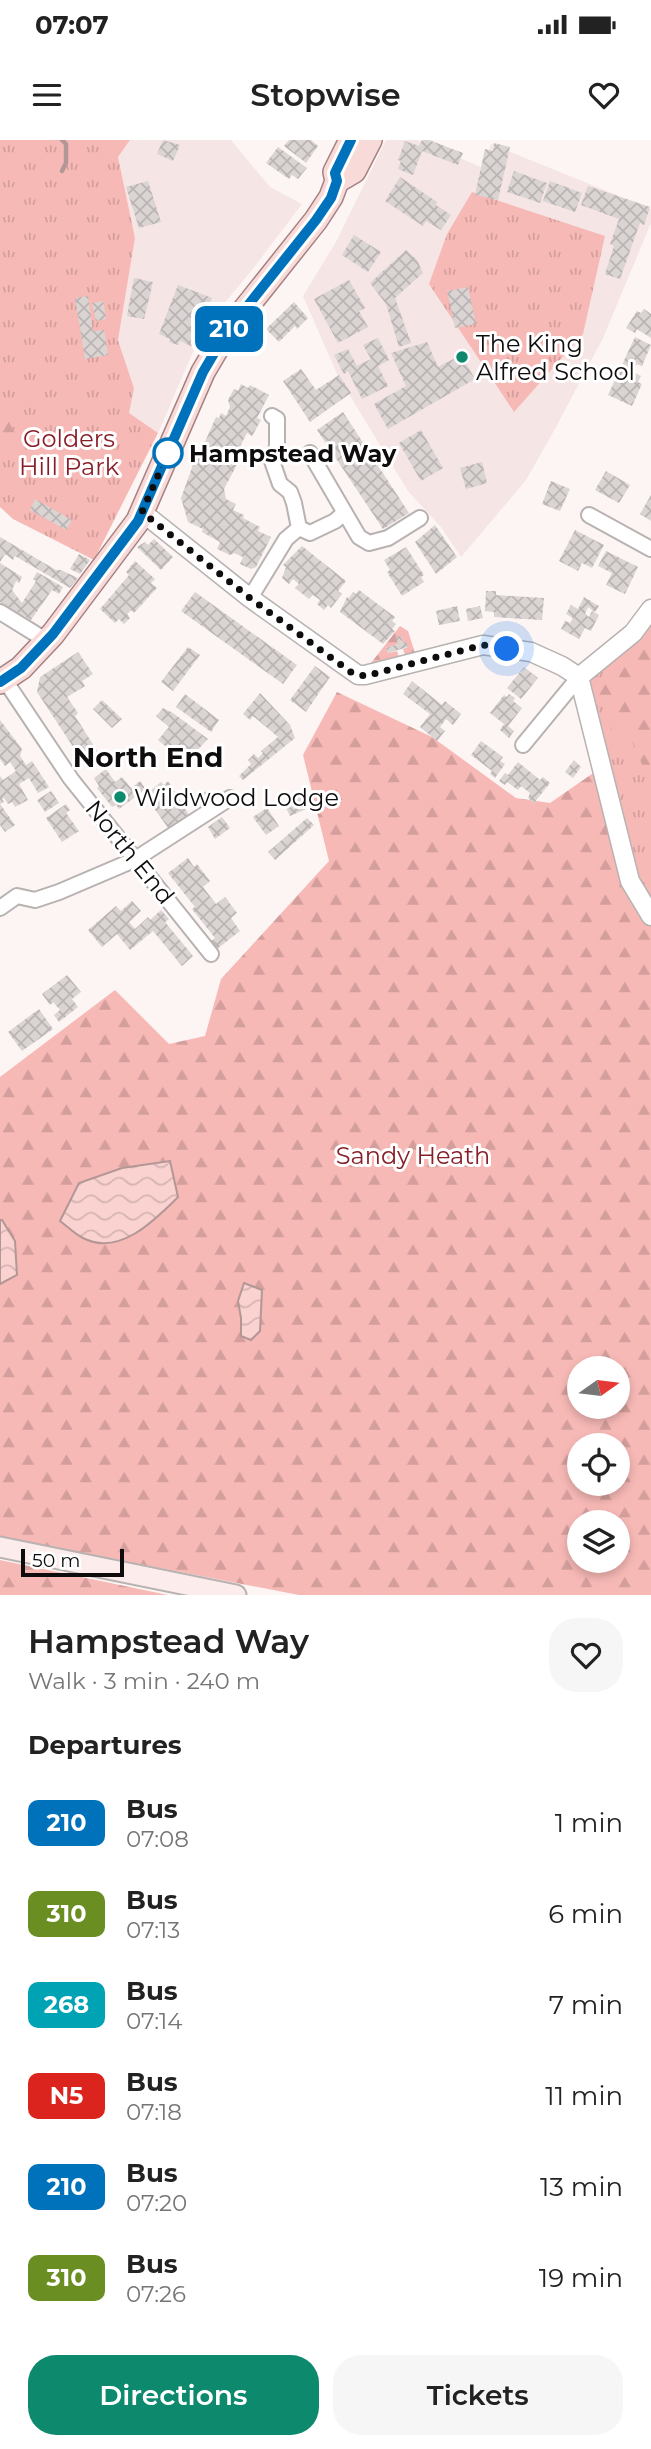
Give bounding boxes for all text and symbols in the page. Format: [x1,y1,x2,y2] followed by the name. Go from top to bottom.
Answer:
[35,9,109,41] text: 07:07
[250,75,401,114] text: Stopwise
[28,76,66,114] icon: menu
[585,76,623,114] icon: heart
[189,306,269,352] line badge: 210
[209,314,249,343] text: 210
[476,329,635,386] place label: The King Alfred School
[454,349,470,365] marker: The King Alfred School
[19,424,120,481] park label: Golders Hill Park
[153,438,183,468] marker: Hampstead Way
[189,439,397,468] place label: Hampstead Way
[489,631,524,666] your location
[73,740,223,774] district label: North End
[134,783,339,812] place label: Wildwood Lodge
[112,789,128,805] marker: Wildwood Lodge
[79,794,181,910] street label: North End
[336,1141,490,1170] park label: Sandy Heath
[567,1356,630,1419] north arrow
[567,1356,630,1573] map controls
[567,1433,630,1496] button: locate
[567,1510,630,1573] button: layers
[21,1546,124,1578] scale bar
[32,1549,80,1572] text: 50 m
[549,1618,623,1692] button: heart
[28,1621,309,1661] text: Hampstead Way
[28,1667,260,1695] text: Walk · 3 min · 240 m
[28,1729,182,1761] text: Departures
[126,1793,178,1825] text: Bus
[555,1807,623,1839] text: 1 min
[47,1808,86,1837] text: 210
[126,1825,189,1853] text: 07:08
[126,1884,178,1916] text: Bus
[548,1898,623,1930] text: 6 min
[47,1899,86,1928] text: 310
[126,1916,180,1944] text: 07:13
[126,1975,178,2007] text: Bus
[549,1989,623,2021] text: 7 min
[44,1990,89,2019] text: 268
[126,2007,183,2035] text: 07:14
[126,2066,178,2098] text: Bus
[545,2080,623,2112] text: 11 min
[50,2081,83,2110] text: N5
[126,2098,182,2126] text: 07:18
[126,2157,178,2189] text: Bus
[540,2171,623,2203] text: 13 min
[47,2172,86,2201] text: 210
[126,2189,187,2217] text: 07:20
[126,2248,178,2280] text: Bus
[539,2262,623,2294] text: 19 min
[47,2263,86,2292] text: 310
[126,2280,186,2308] text: 07:26
[28,2355,319,2435] button: Directions
[333,2355,623,2435] button: Tickets

